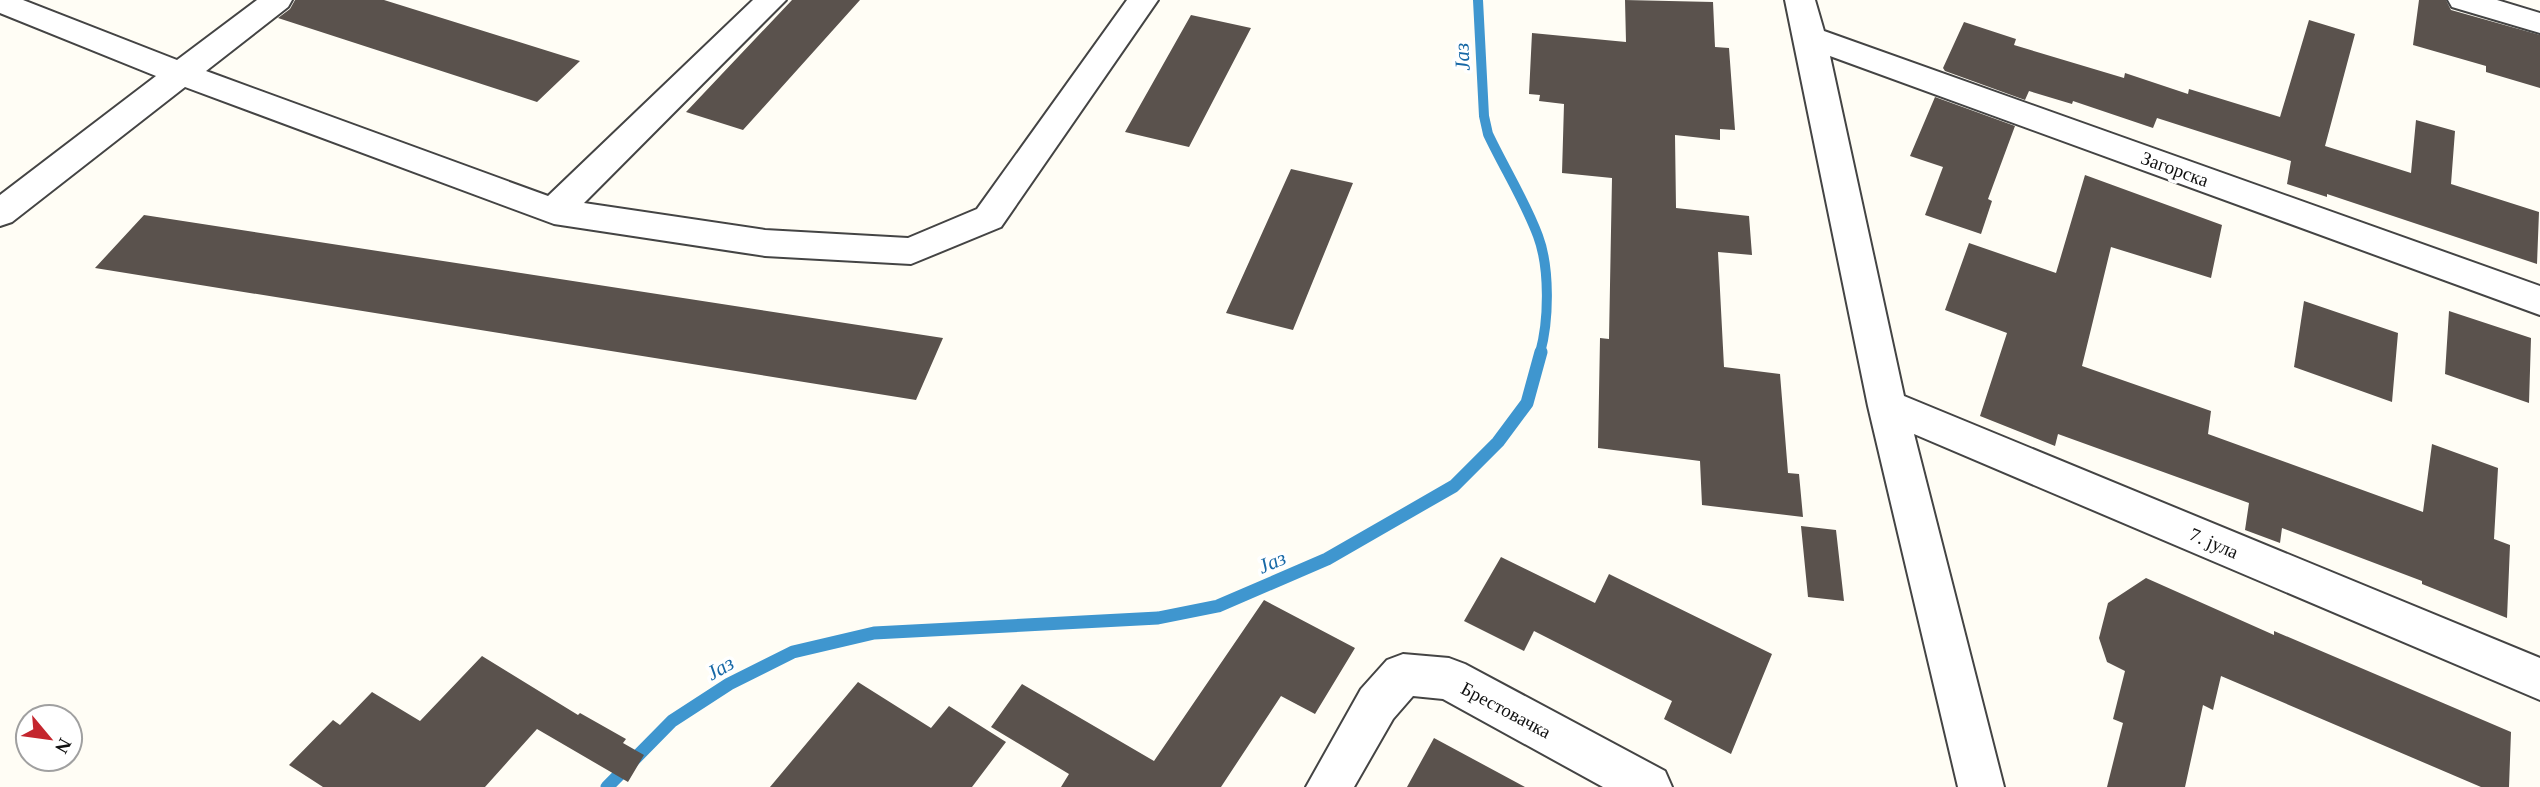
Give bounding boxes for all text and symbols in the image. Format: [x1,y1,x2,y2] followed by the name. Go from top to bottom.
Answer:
[1449,42,1475,72] water label: Јаз
[2138,147,2212,191] street label: Загорска
[2186,523,2242,563] street label: 7. јула
[1254,545,1290,579] water label: Јаз
[702,651,738,685] water label: Јаз
[1458,678,1555,743] street label: Брестовачка
[14,703,84,773] north arrow
[51,735,76,757] text: N

